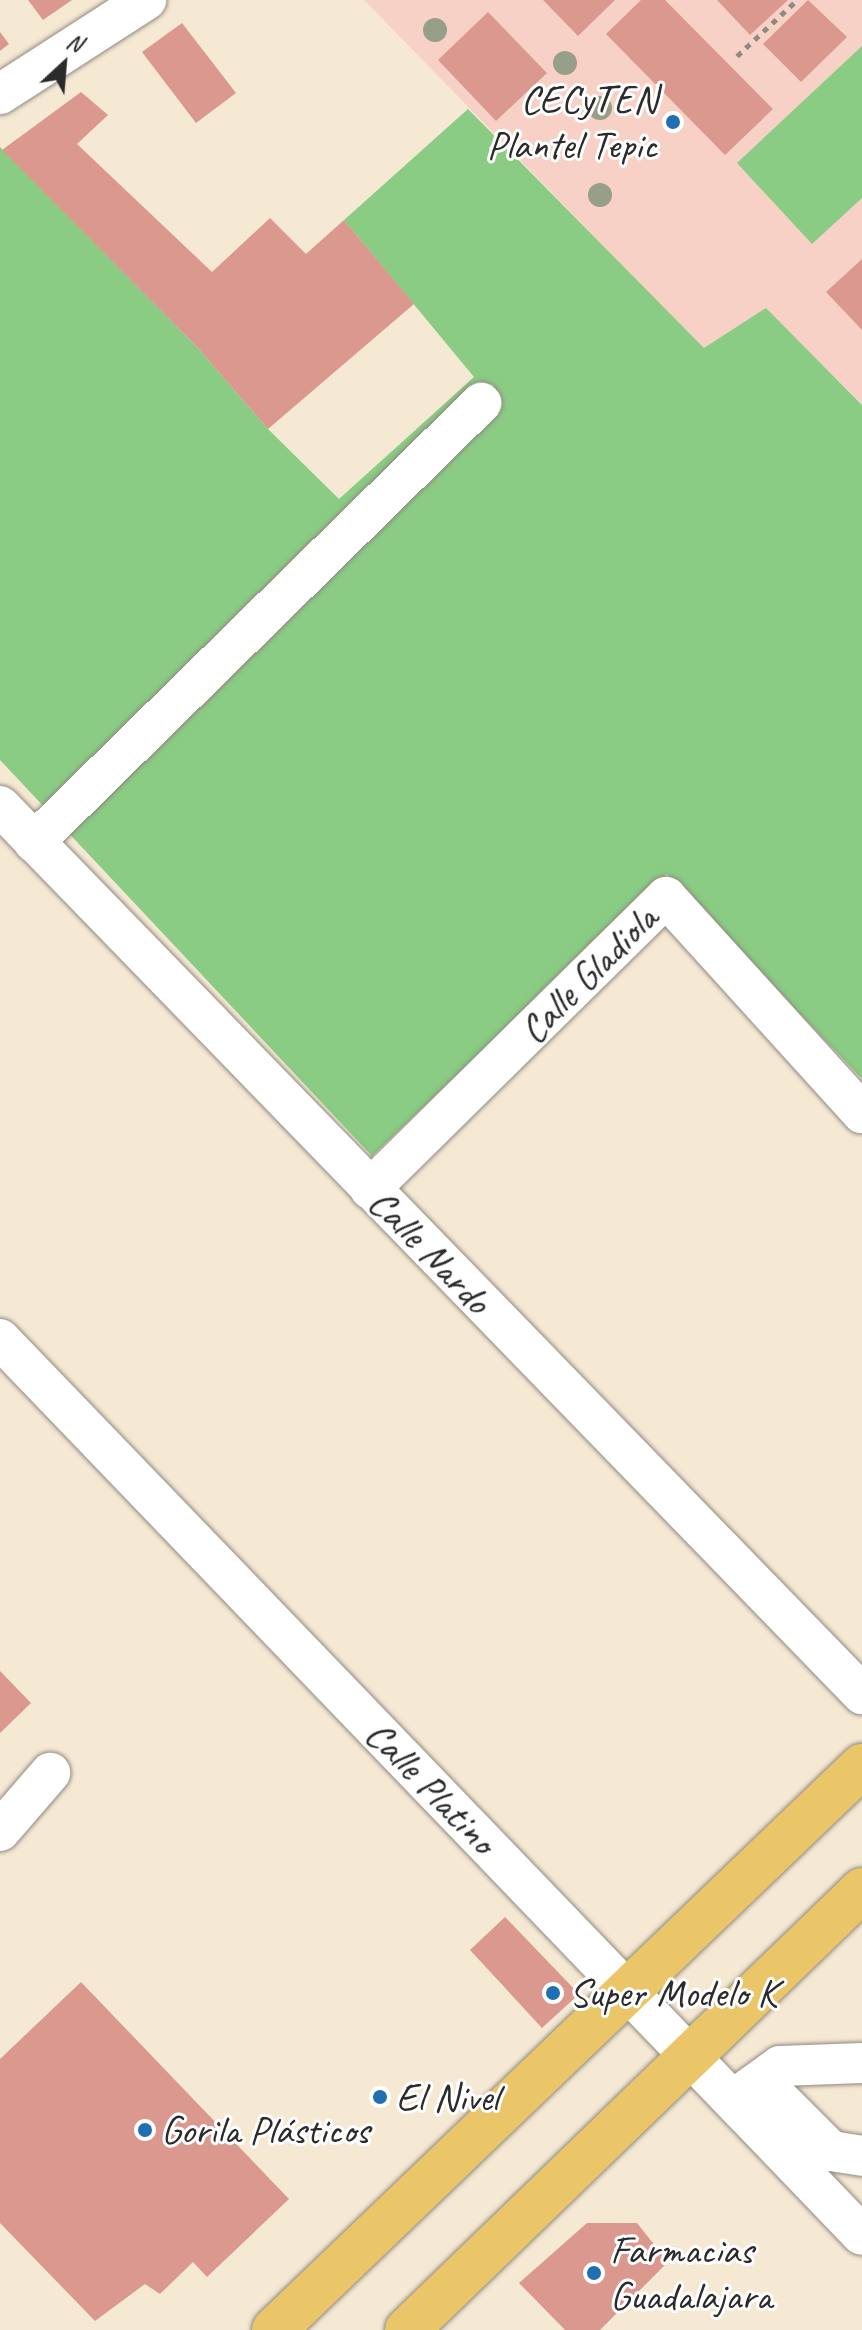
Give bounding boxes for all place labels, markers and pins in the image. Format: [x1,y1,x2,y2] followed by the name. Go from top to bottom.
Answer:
[489,75,657,169] place label: CECyTEN Plantel Tepic
[664,113,682,131] marker: CECyTEN Plantel Tepic
[569,1969,777,2017] place label: Super Modelo K
[544,1984,562,2002] marker: Super Modelo K
[396,2073,499,2121] place label: El Nivel
[371,2088,389,2106] marker: El Nivel
[161,2106,370,2154] place label: Gorila Plásticos
[136,2121,154,2139] marker: Gorila Plásticos
[610,2226,772,2320] place label: Farmacias Guadalajara
[585,2264,603,2282] marker: Farmacias Guadalajara

